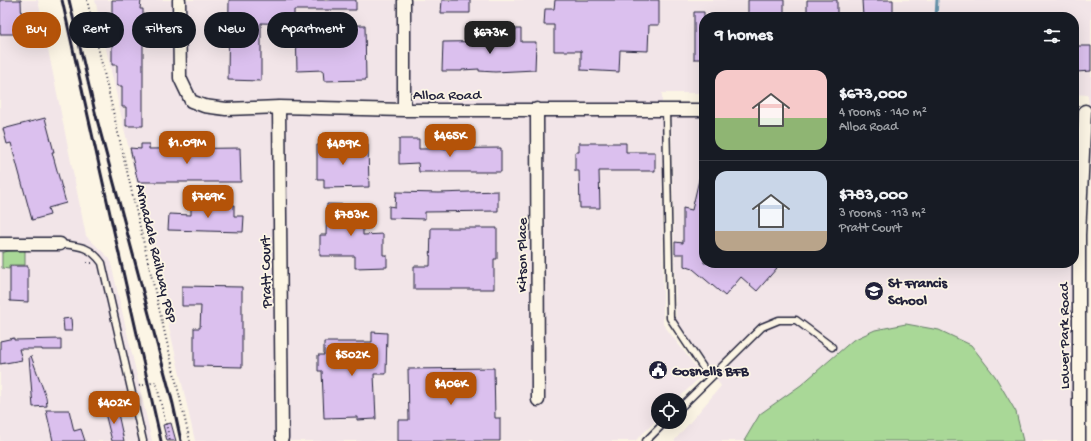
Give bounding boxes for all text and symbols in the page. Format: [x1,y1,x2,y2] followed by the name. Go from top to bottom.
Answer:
[12,12,61,48] chip: Buy
[69,12,124,48] chip: Rent
[132,12,196,48] chip: Filters
[204,12,259,48] chip: New
[267,12,358,48] chip: Apartment
[462,21,518,55] pin: $673K
[1041,25,1063,47] icon: filters
[473,26,507,41] text: $673K
[715,26,773,46] text: 9 homes
[839,85,907,105] text: $673,000
[747,86,795,134] icon: home
[413,87,482,105] street label: Alloa Road
[839,105,927,120] text: 4 rooms · 140 m²
[839,120,898,135] text: Alloa Road
[422,124,478,158] pin: $465K
[434,129,466,144] text: $465K
[154,131,220,165] pin: $1.09M
[315,132,371,166] pin: $489K
[168,136,206,151] text: $1.09M
[327,137,359,152] text: $489K
[130,182,180,325] street label: Armadale Railway PSP
[180,185,236,219] pin: $769K
[839,186,908,206] text: $783,000
[747,187,795,235] icon: home
[192,190,224,205] text: $769K
[323,203,379,237] pin: $783K
[839,206,926,221] text: 3 rooms · 113 m²
[334,208,368,223] text: $783K
[514,218,532,292] street label: Kitson Place
[839,221,902,236] text: Pratt Court
[257,234,277,309] street label: Pratt Court
[888,275,948,310] place label: St Francis School
[863,280,885,302] school or university icon: St Francis School
[1056,282,1074,389] street label: Lower Park Road
[324,343,380,377] pin: $502K
[335,348,369,363] text: $502K
[647,359,669,381] public building icon: Gosnells BFB
[672,363,750,381] place label: Gosnells BFB
[423,372,479,406] pin: $406K
[434,377,468,392] text: $406K
[86,391,142,425] pin: $402K
[651,393,687,429] map controls
[651,393,687,429] button: locate
[98,396,130,411] text: $402K

